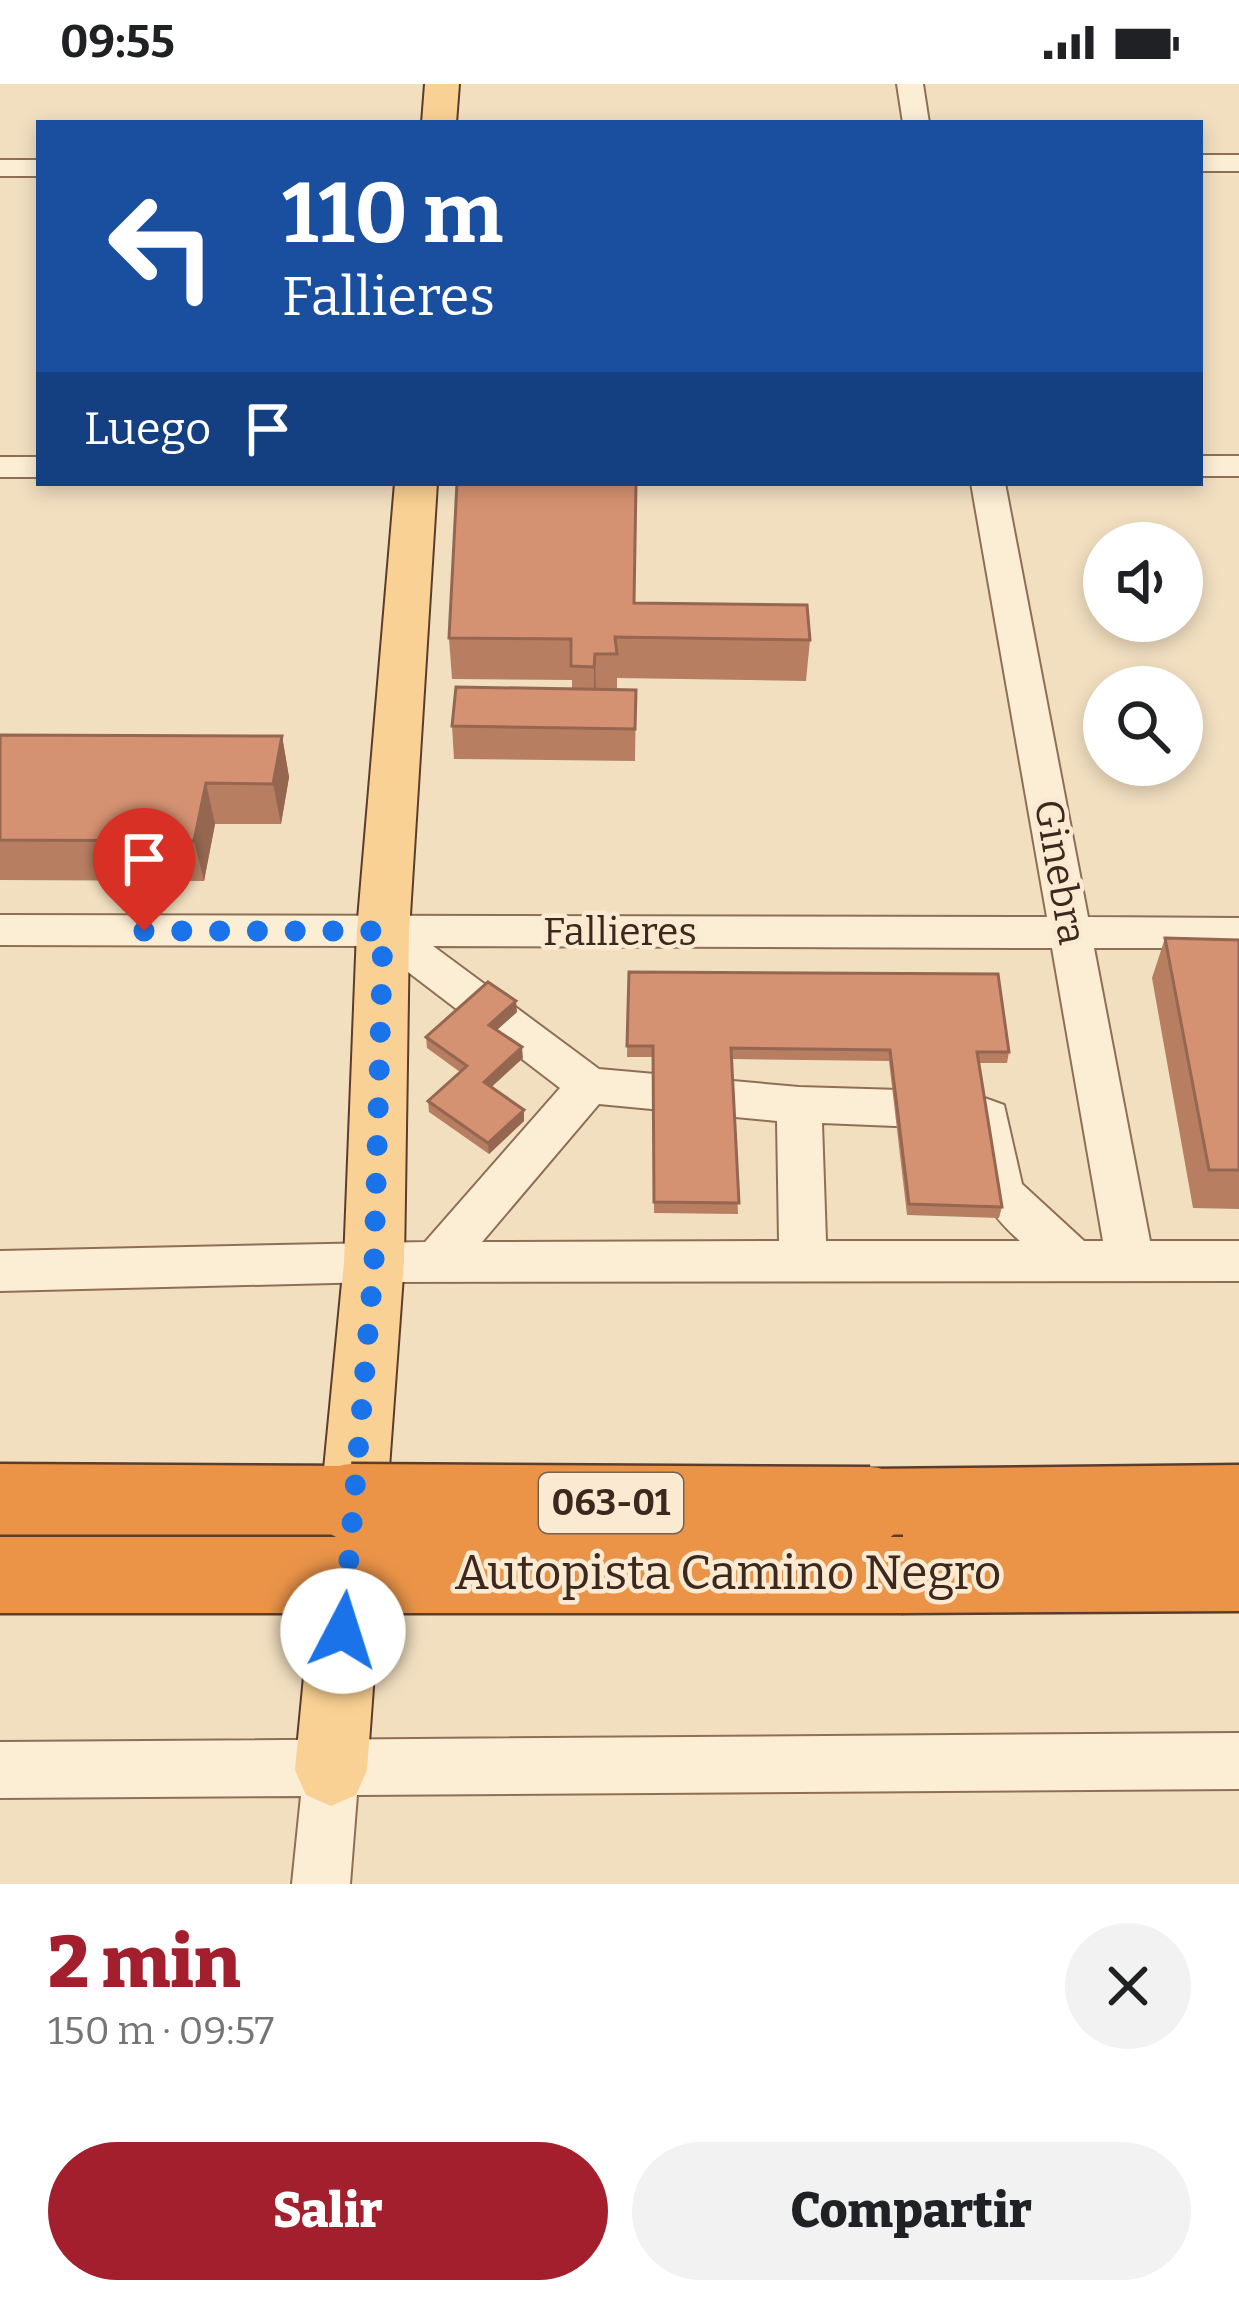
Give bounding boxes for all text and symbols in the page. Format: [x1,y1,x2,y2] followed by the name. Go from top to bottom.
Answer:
[60,15,175,69] text: 09:55
[282,163,503,264] text: 110 m
[84,168,240,324] icon: left
[282,265,495,329] text: Fallieres
[235,396,301,462] icon: arrive
[84,402,211,456] text: Luego
[1083,522,1203,786] map controls
[1083,522,1203,642] button: sound
[1083,666,1203,786] button: search
[1025,796,1095,948] street label: Ginebra
[93,808,195,931] pin
[111,826,177,892] icon: arrive
[543,909,697,955] street label: Fallieres
[539,1473,683,1533] road number: 063-01
[455,1544,1001,1602] street label: Autopista Camino Negro
[280,1568,406,1694] position arrow
[48,1920,240,2006] text: 2 min
[1065,1923,1191,2049] button: close
[48,2008,274,2054] text: 150 m · 09:57
[48,2142,608,2280] button: Salir
[632,2142,1191,2280] button: Compartir

